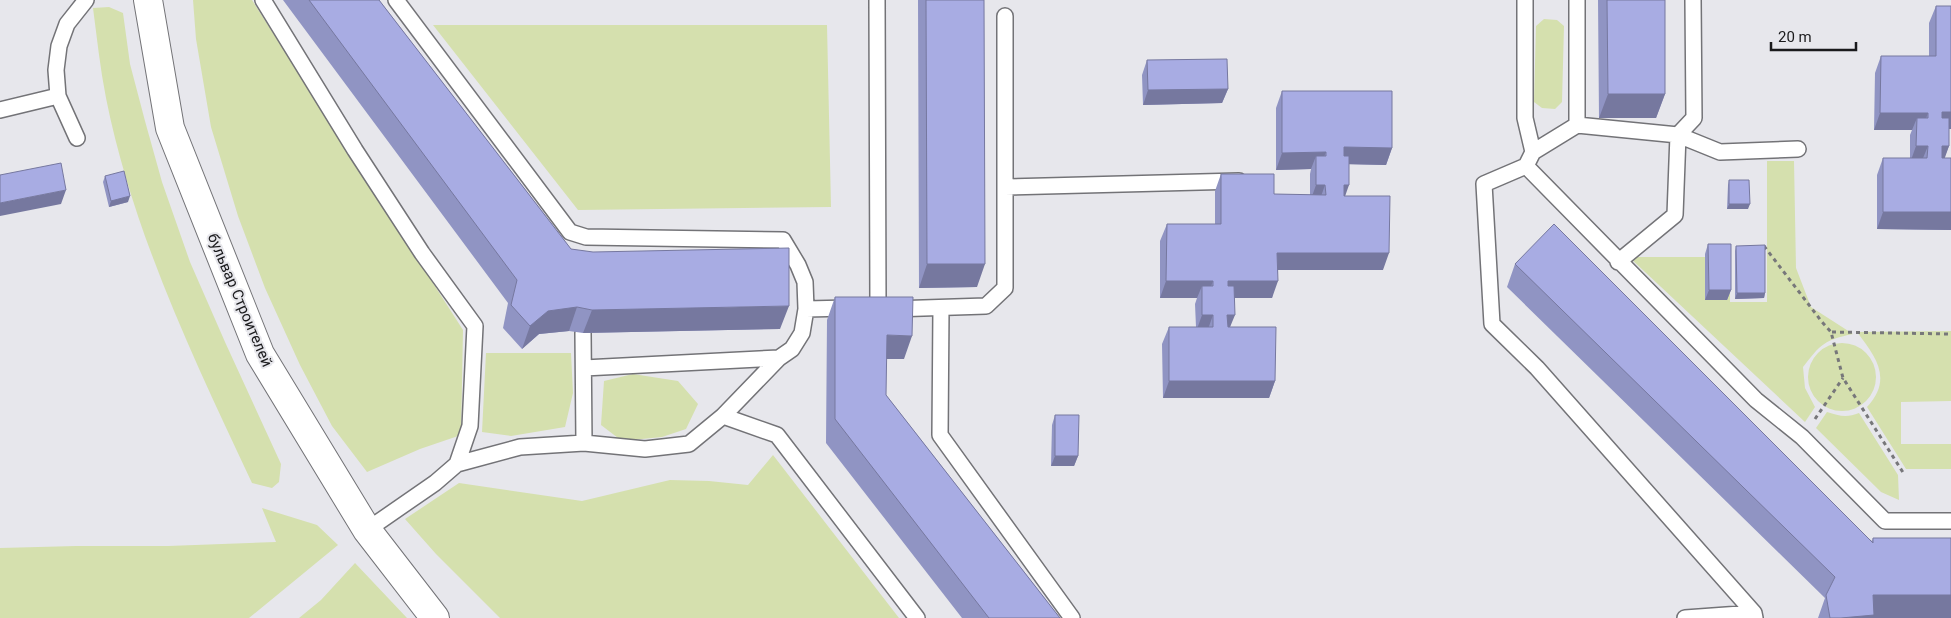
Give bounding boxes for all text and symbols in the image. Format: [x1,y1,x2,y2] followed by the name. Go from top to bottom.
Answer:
[1771,20,1856,52] scale bar
[1778,28,1812,46] text: 20 m
[204,231,276,369] street label: бульвар Строителей

